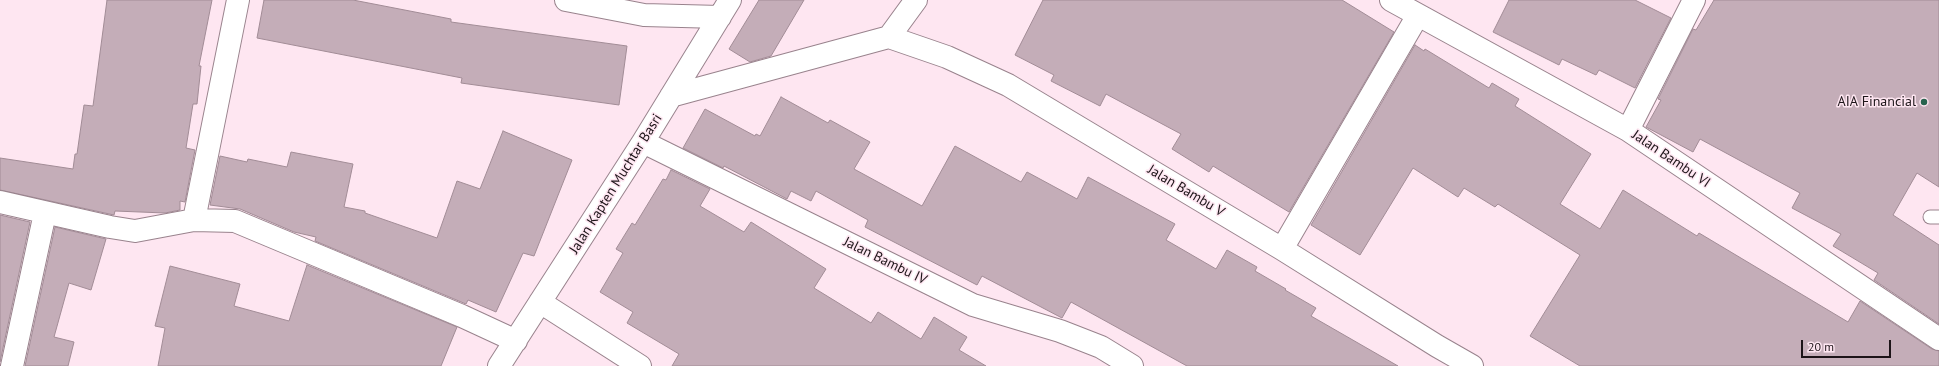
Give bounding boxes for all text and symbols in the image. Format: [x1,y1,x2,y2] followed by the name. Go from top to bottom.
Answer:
[1837,94,1916,110] place label: AIA Financial
[1919,97,1929,107] marker: AIA Financial
[566,111,666,257] street label: Jalan Kapten Muchtar Basri
[1629,127,1713,191] street label: Jalan Bambu VI
[1145,161,1227,221] street label: Jalan Bambu V
[841,234,929,288] street label: Jalan Bambu IV
[1803,332,1893,358] scale bar
[1808,339,1834,354] text: 20 m

